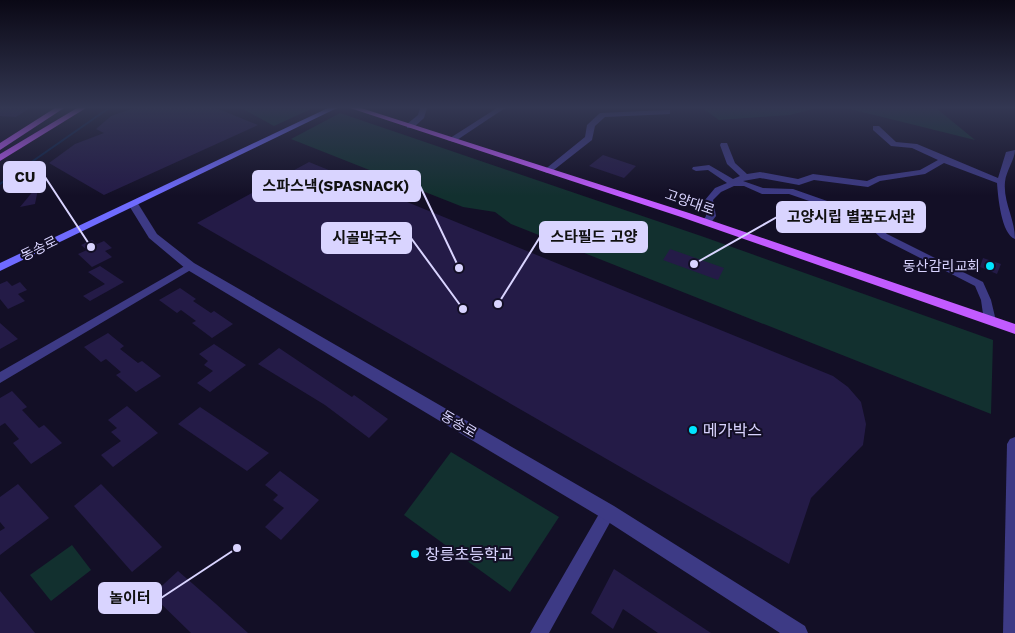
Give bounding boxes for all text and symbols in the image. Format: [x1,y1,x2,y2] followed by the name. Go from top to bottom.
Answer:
[4,162,45,192] callout: CU
[15,168,35,186] text: CU
[253,171,420,201] callout: 스파스낵(SPASNACK)
[263,177,409,195] text: 스파스낵(SPASNACK)
[663,186,717,218] street label: 고양대로
[777,202,925,232] callout: 고양시립 별꿈도서관
[787,208,915,226] text: 고양시립 별꿈도서관
[540,222,647,252] callout: 스타필드 고양
[322,223,411,253] callout: 시골막국수
[550,228,638,246] text: 스타필드 고양
[332,229,402,247] text: 시골막국수
[18,232,60,264] street label: 동송로
[903,258,980,274] place label: 동산감리교회
[984,260,996,272] marker: 동산감리교회
[438,407,480,441] street label: 동송로
[703,421,762,440] place label: 메가박스
[687,424,699,436] marker: 메가박스
[425,545,513,564] place label: 창릉초등학교
[409,548,421,560] marker: 창릉초등학교
[99,583,161,613] callout: 놀이터
[109,589,151,607] text: 놀이터

